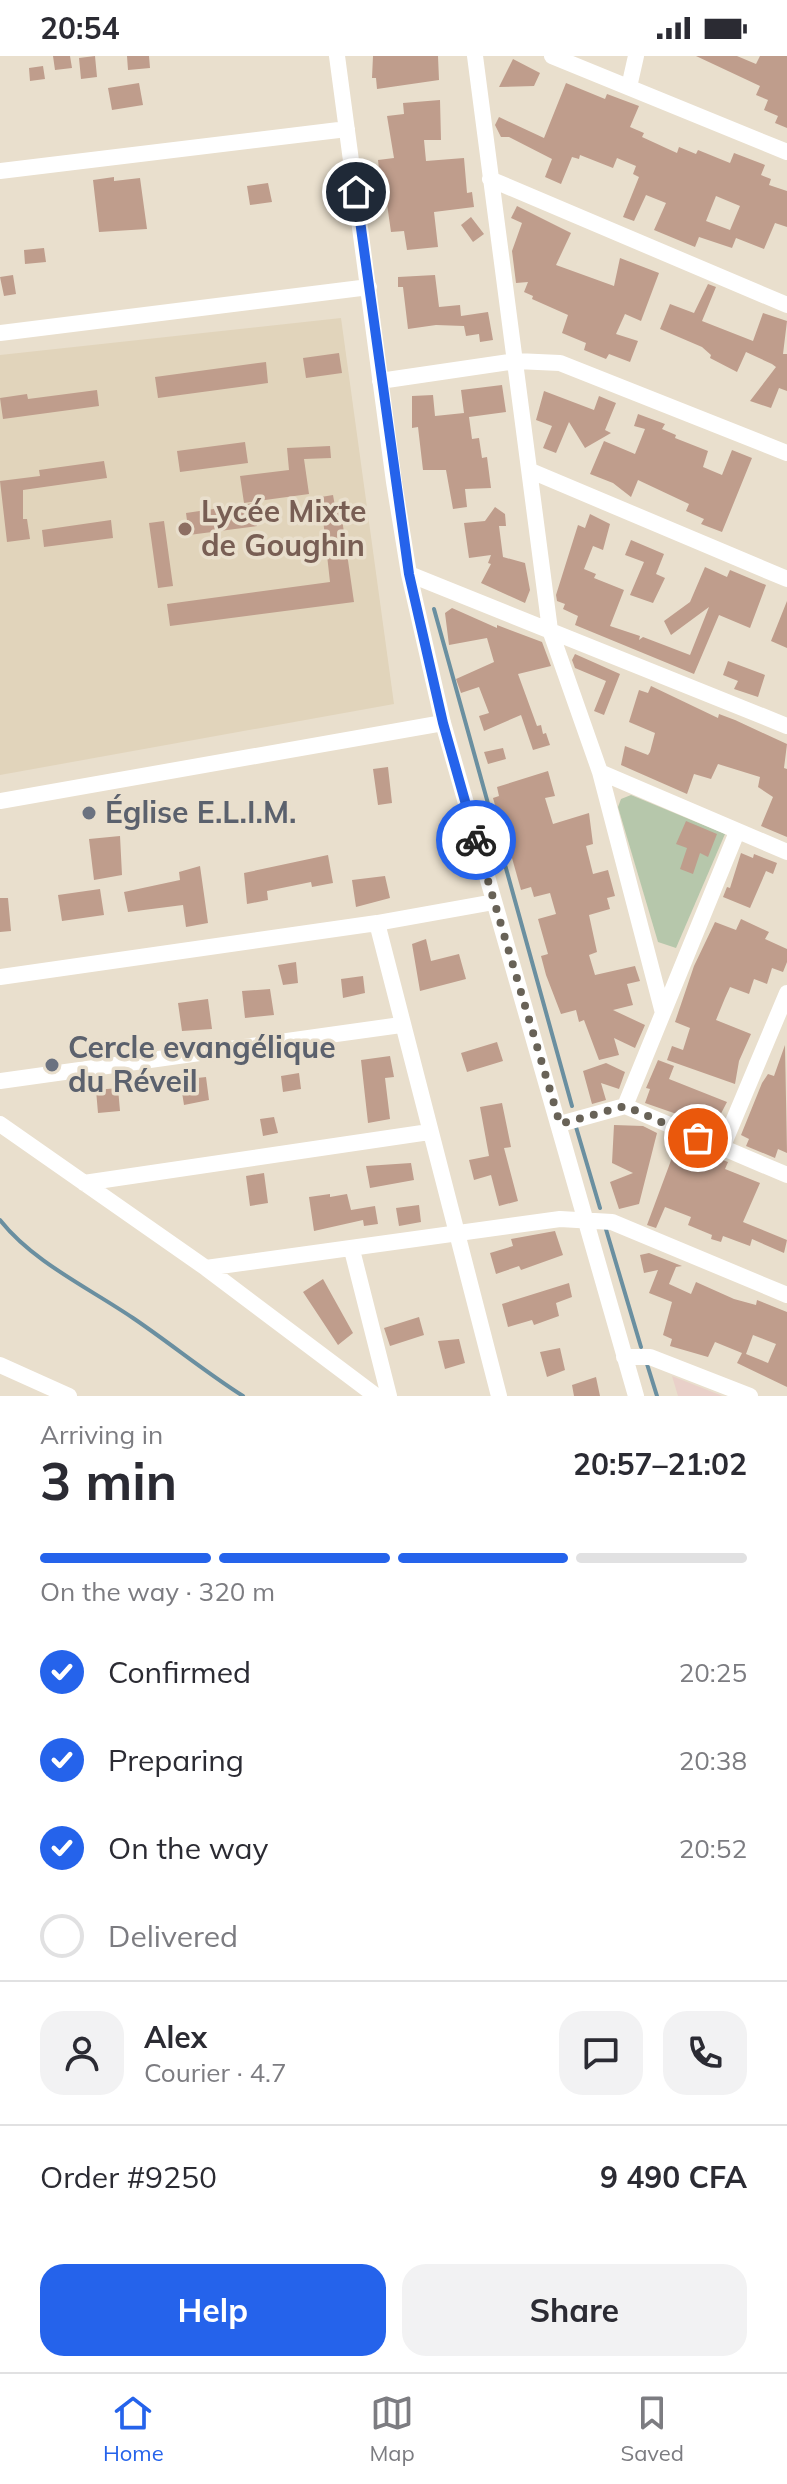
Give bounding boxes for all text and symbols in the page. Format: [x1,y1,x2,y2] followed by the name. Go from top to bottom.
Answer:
[40,9,119,47] text: 20:54
[322,158,390,226] pin
[334,170,378,214] icon: home
[201,492,366,564] place label: Lycée Mixte de Goughin
[176,520,194,538] marker: Lycée Mixte de Goughin
[105,793,297,831] place label: Église E.L.I.M.
[436,800,516,880] courier
[80,804,98,822] marker: Église E.L.I.M.
[454,818,498,862] icon: bike
[68,1028,336,1100] place label: Cercle evangélique du Réveil
[43,1056,61,1074] marker: Cercle evangélique du Réveil
[664,1104,732,1172] pin
[676,1116,720,1160] icon: bag
[40,1418,163,1451] text: Arriving in
[573,1445,747,1483] text: 20:57–21:02
[40,1448,177,1513] text: 3 min
[40,1575,275,1608] text: On the way · 320 m
[40,1650,84,1694] icon: check
[108,1653,251,1691] text: Confirmed
[679,1656,747,1689] text: 20:25
[40,1738,84,1782] icon: check
[108,1741,244,1779] text: Preparing
[679,1744,747,1777] text: 20:38
[40,1826,84,1870] icon: check
[108,1829,268,1867] text: On the way
[679,1832,747,1865] text: 20:52
[108,1917,238,1955] text: Delivered
[40,2011,124,2095] button: person
[559,2011,643,2095] button: chat
[663,2011,747,2095] button: phone
[144,2018,207,2056] text: Alex
[144,2056,287,2089] text: Courier · 4.7
[40,2158,217,2196] text: Order #9250
[600,2158,747,2196] text: 9 490 CFA
[40,2264,386,2356] button: Help
[402,2264,747,2356] button: Share
[103,2391,164,2467] tab: Home
[369,2391,415,2467] tab: Map
[621,2391,684,2467] tab: Saved

